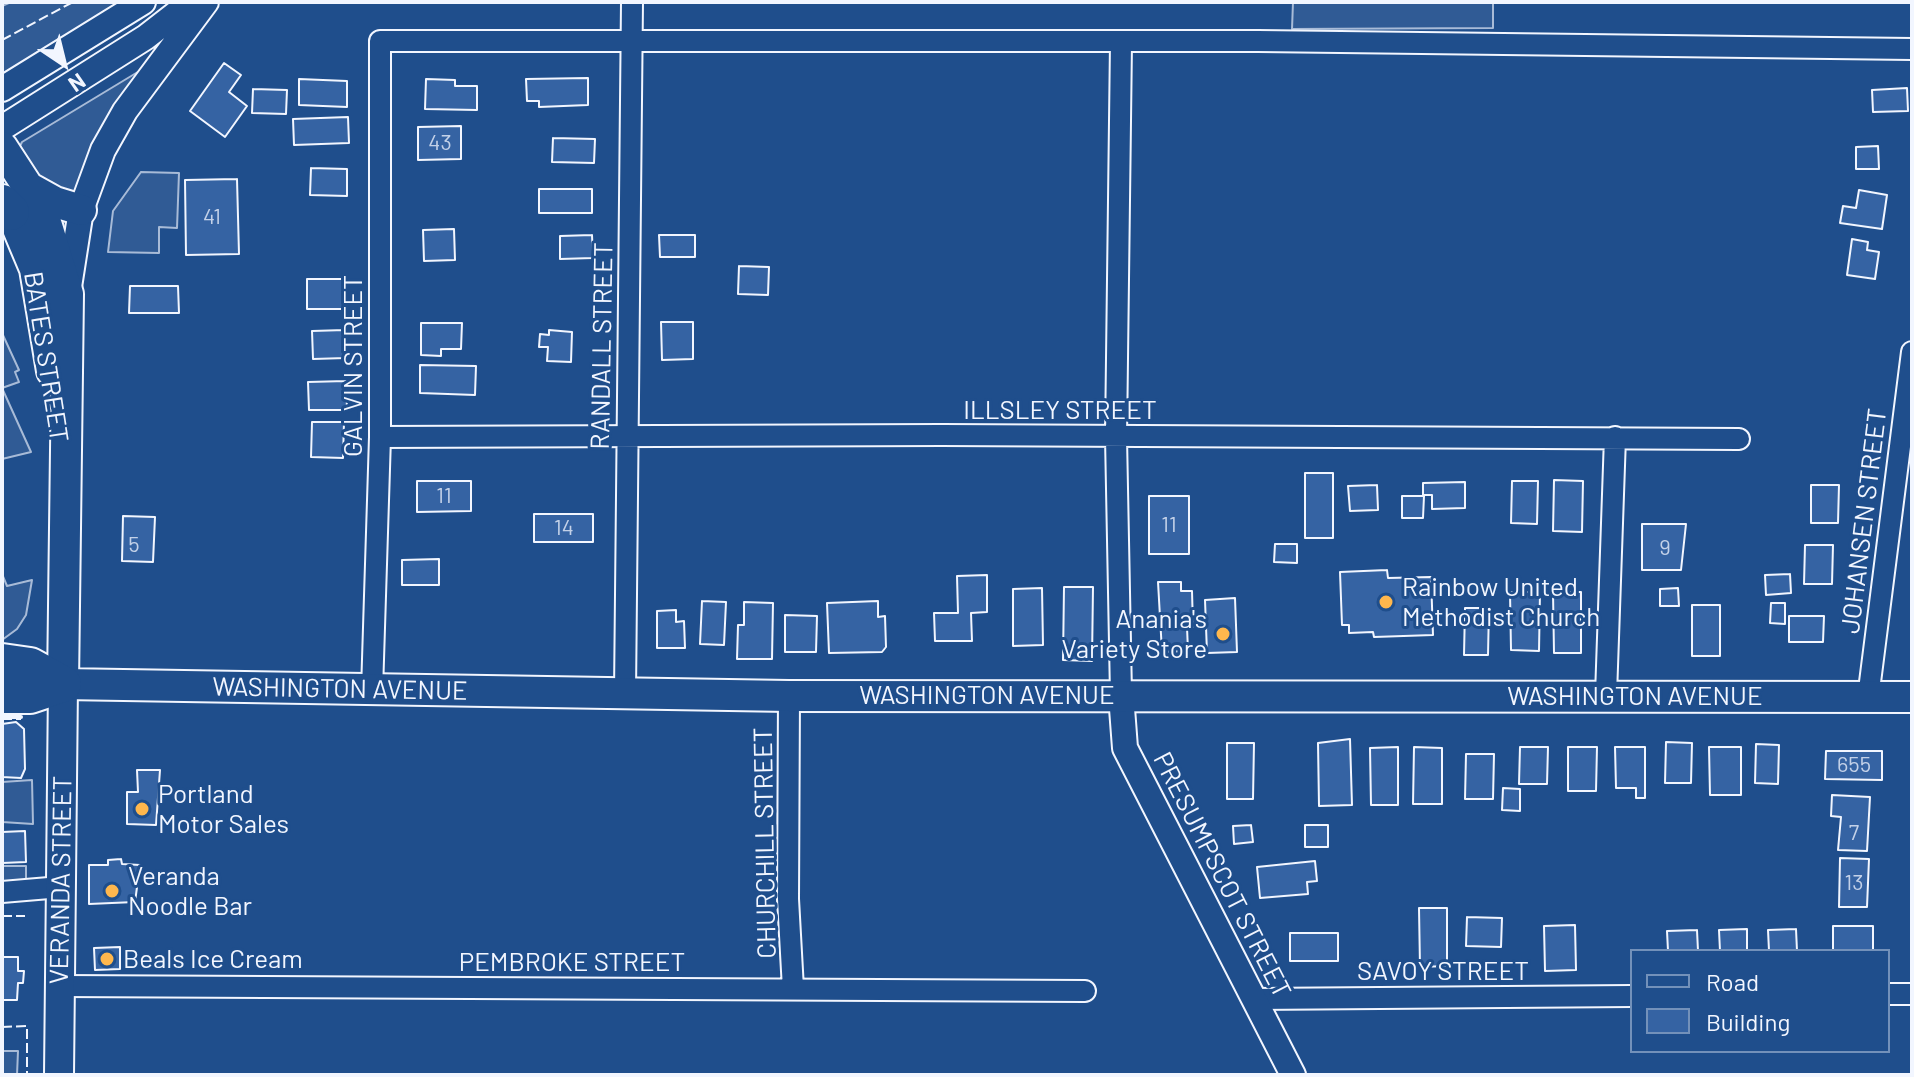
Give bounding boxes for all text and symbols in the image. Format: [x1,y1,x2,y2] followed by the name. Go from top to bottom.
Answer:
[24,24,104,104] north arrow
[64,69,91,99] text: N
[428,130,452,156] house number: 43
[203,204,221,230] house number: 41
[585,242,619,450] street label: RANDALL STREET
[17,269,75,445] street label: BATES STREET
[337,275,369,457] street label: GALVIN STREET
[963,394,1157,426] street label: ILLSLEY STREET
[1835,407,1893,635] street label: JOHANSEN STREET
[436,483,452,509] house number: 11
[1161,512,1177,538] house number: 11
[554,515,574,541] house number: 14
[128,532,140,558] house number: 5
[1659,535,1671,561] house number: 9
[1402,571,1600,632] place label: Rainbow United Methodist Church
[1377,593,1395,611] marker: Rainbow United Methodist Church
[1062,603,1207,664] place label: Anania's Variety Store
[1214,625,1232,643] marker: Anania's Variety Store
[212,671,468,707] street label: WASHINGTON AVENUE
[859,679,1115,711] street label: WASHINGTON AVENUE
[1507,680,1763,712] street label: WASHINGTON AVENUE
[747,727,783,959] street label: CHURCHILL STREET
[1146,747,1298,1003] street label: PRESUMPSCOT STREET
[1837,752,1871,778] house number: 655
[44,775,78,985] street label: VERANDA STREET
[158,778,289,840] place label: Portland Motor Sales
[133,800,151,818] marker: Portland Motor Sales
[1849,820,1859,846] house number: 7
[128,860,252,922] place label: Veranda Noodle Bar
[1844,870,1864,896] house number: 13
[103,882,121,900] marker: Veranda Noodle Bar
[123,943,303,975] place label: Beals Ice Cream
[459,946,685,978] street label: PEMBROKE STREET
[1630,949,1890,1053] legend
[98,950,116,968] marker: Beals Ice Cream
[1357,955,1529,987] street label: SAVOY STREET
[1706,967,1759,996] text: Road
[1706,1007,1790,1036] text: Building

